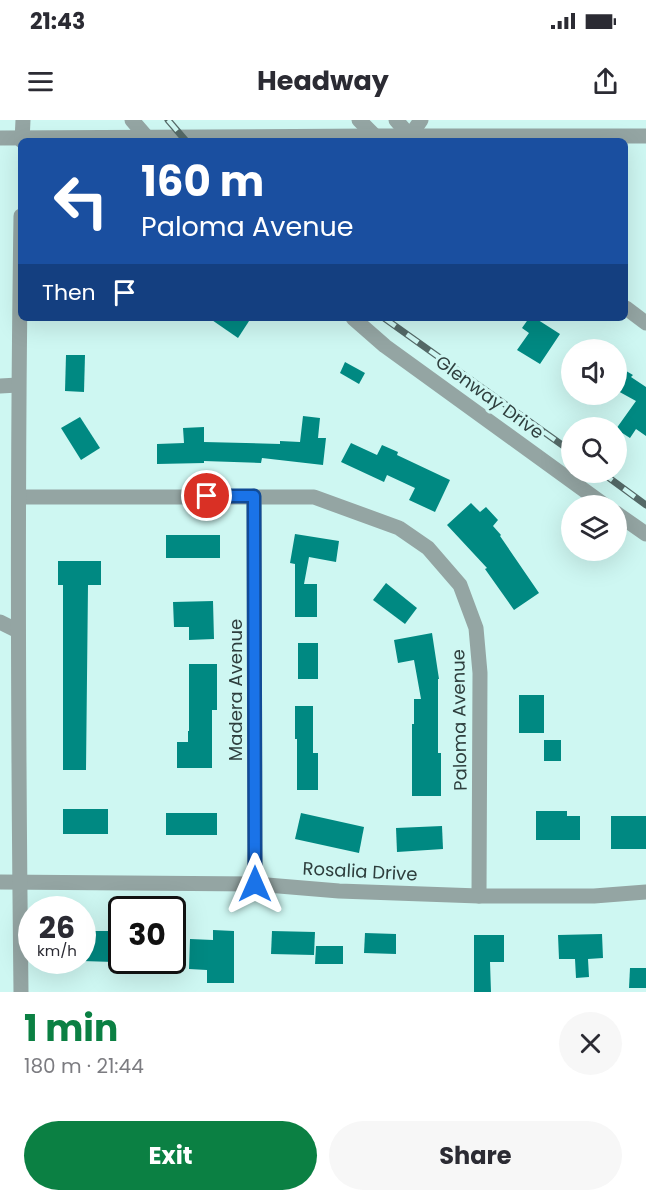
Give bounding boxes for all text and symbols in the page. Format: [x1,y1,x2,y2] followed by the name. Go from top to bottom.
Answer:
[30,6,85,37] text: 21:43
[257,62,389,99] text: Headway
[24,65,57,98] icon: menu
[589,65,622,98] icon: share
[141,152,264,211] text: 160 m
[42,162,120,240] icon: left
[141,208,353,245] text: Paloma Avenue
[108,276,141,309] icon: arrive
[42,277,96,308] text: Then
[561,339,627,561] map controls
[561,339,627,405] button: sound
[431,349,549,445] street label: Glenway Drive
[561,417,627,483] button: search
[181,470,232,521] pin
[190,479,223,512] icon: arrive
[561,495,627,561] button: layers
[223,619,248,761] street label: Madera Avenue
[445,649,473,791] street label: Paloma Avenue
[223,852,287,916] position arrow
[302,856,418,886] street label: Rosalia Drive
[108,896,186,974] speed limit sign: 30
[39,906,75,949] text: 26
[37,940,77,961] text: km/h
[24,1003,118,1054] text: 1 min
[559,1012,622,1075] button: close
[24,1052,144,1080] text: 180 m · 21:44
[24,1121,317,1190] button: Exit
[329,1121,622,1190] button: Share

